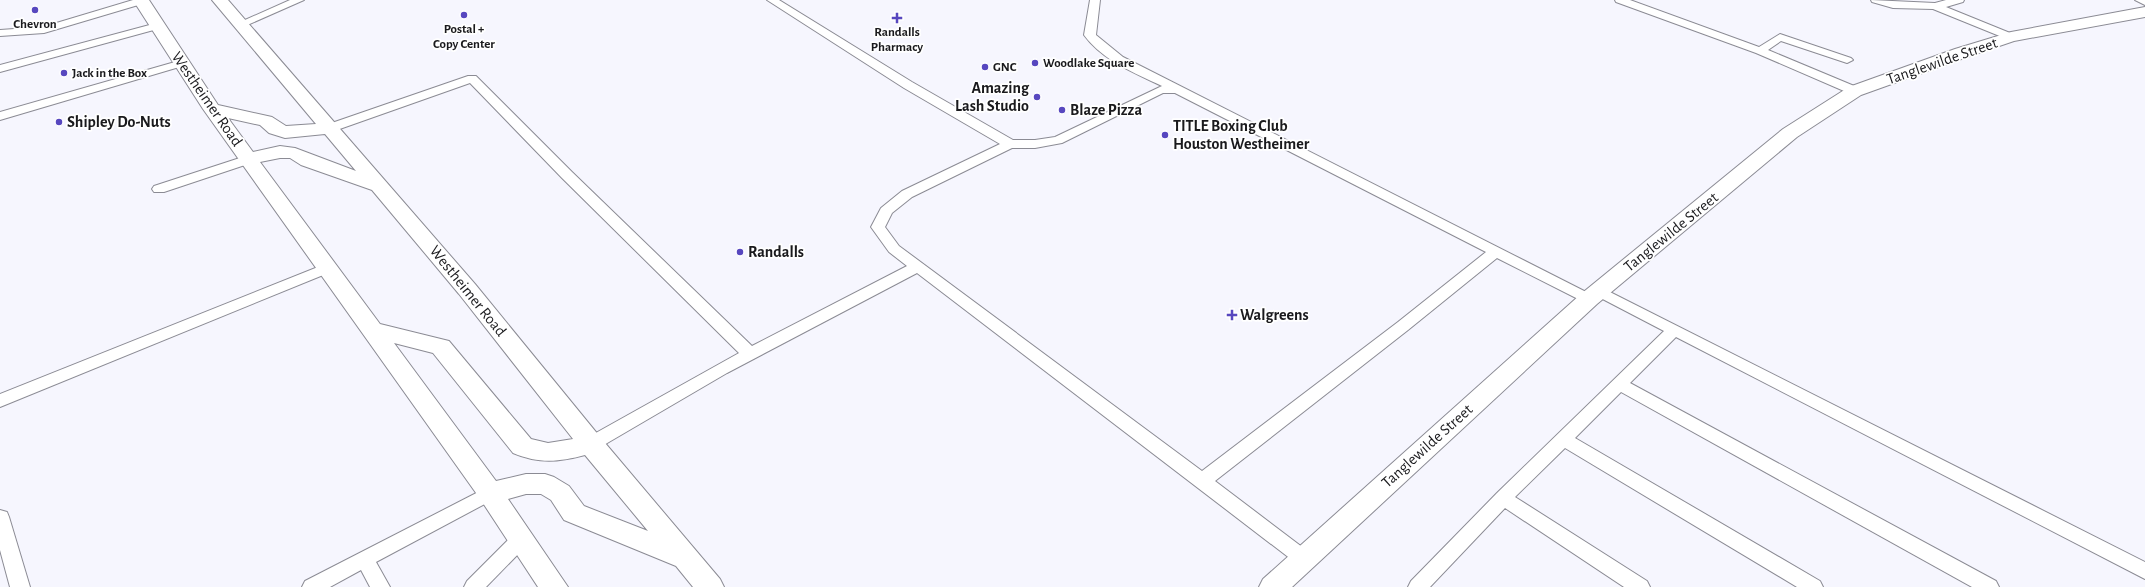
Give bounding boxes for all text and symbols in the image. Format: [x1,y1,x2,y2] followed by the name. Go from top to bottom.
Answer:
[30,5,40,15] marker: Chevron
[459,10,469,20] marker: Postal + Copy Center
[892,13,902,23] marker: Randalls Pharmacy
[13,18,57,31] place label: Chevron
[433,23,495,51] place label: Postal + Copy Center
[871,26,923,54] place label: Randalls Pharmacy
[1885,35,1999,87] street label: Tanglewilde Street
[169,49,245,149] street label: Westheimer Road
[1043,57,1134,70] place label: Woodlake Square
[1030,58,1040,68] marker: Woodlake Square
[993,61,1017,74] place label: GNC
[980,62,990,72] marker: GNC
[72,67,147,80] place label: Jack in the Box
[59,68,69,78] marker: Jack in the Box
[955,80,1030,114] place label: Amazing Lash Studio
[1032,92,1042,102] marker: Amazing Lash Studio
[1070,102,1142,118] place label: Blaze Pizza
[1057,105,1067,115] marker: Blaze Pizza
[67,114,171,131] place label: Shipley Do-Nuts
[54,117,64,127] marker: Shipley Do-Nuts
[1173,118,1310,152] place label: TITLE Boxing Club Houston Westheimer
[1160,130,1170,140] marker: TITLE Boxing Club Houston Westheimer
[1621,189,1721,275] street label: Tanglewilde Street
[427,243,509,339] street label: Westheimer Road
[748,244,804,260] place label: Randalls
[735,247,745,257] marker: Randalls
[1240,307,1309,323] place label: Walgreens
[1227,310,1237,320] marker: Walgreens
[1379,401,1475,491] street label: Tanglewilde Street

